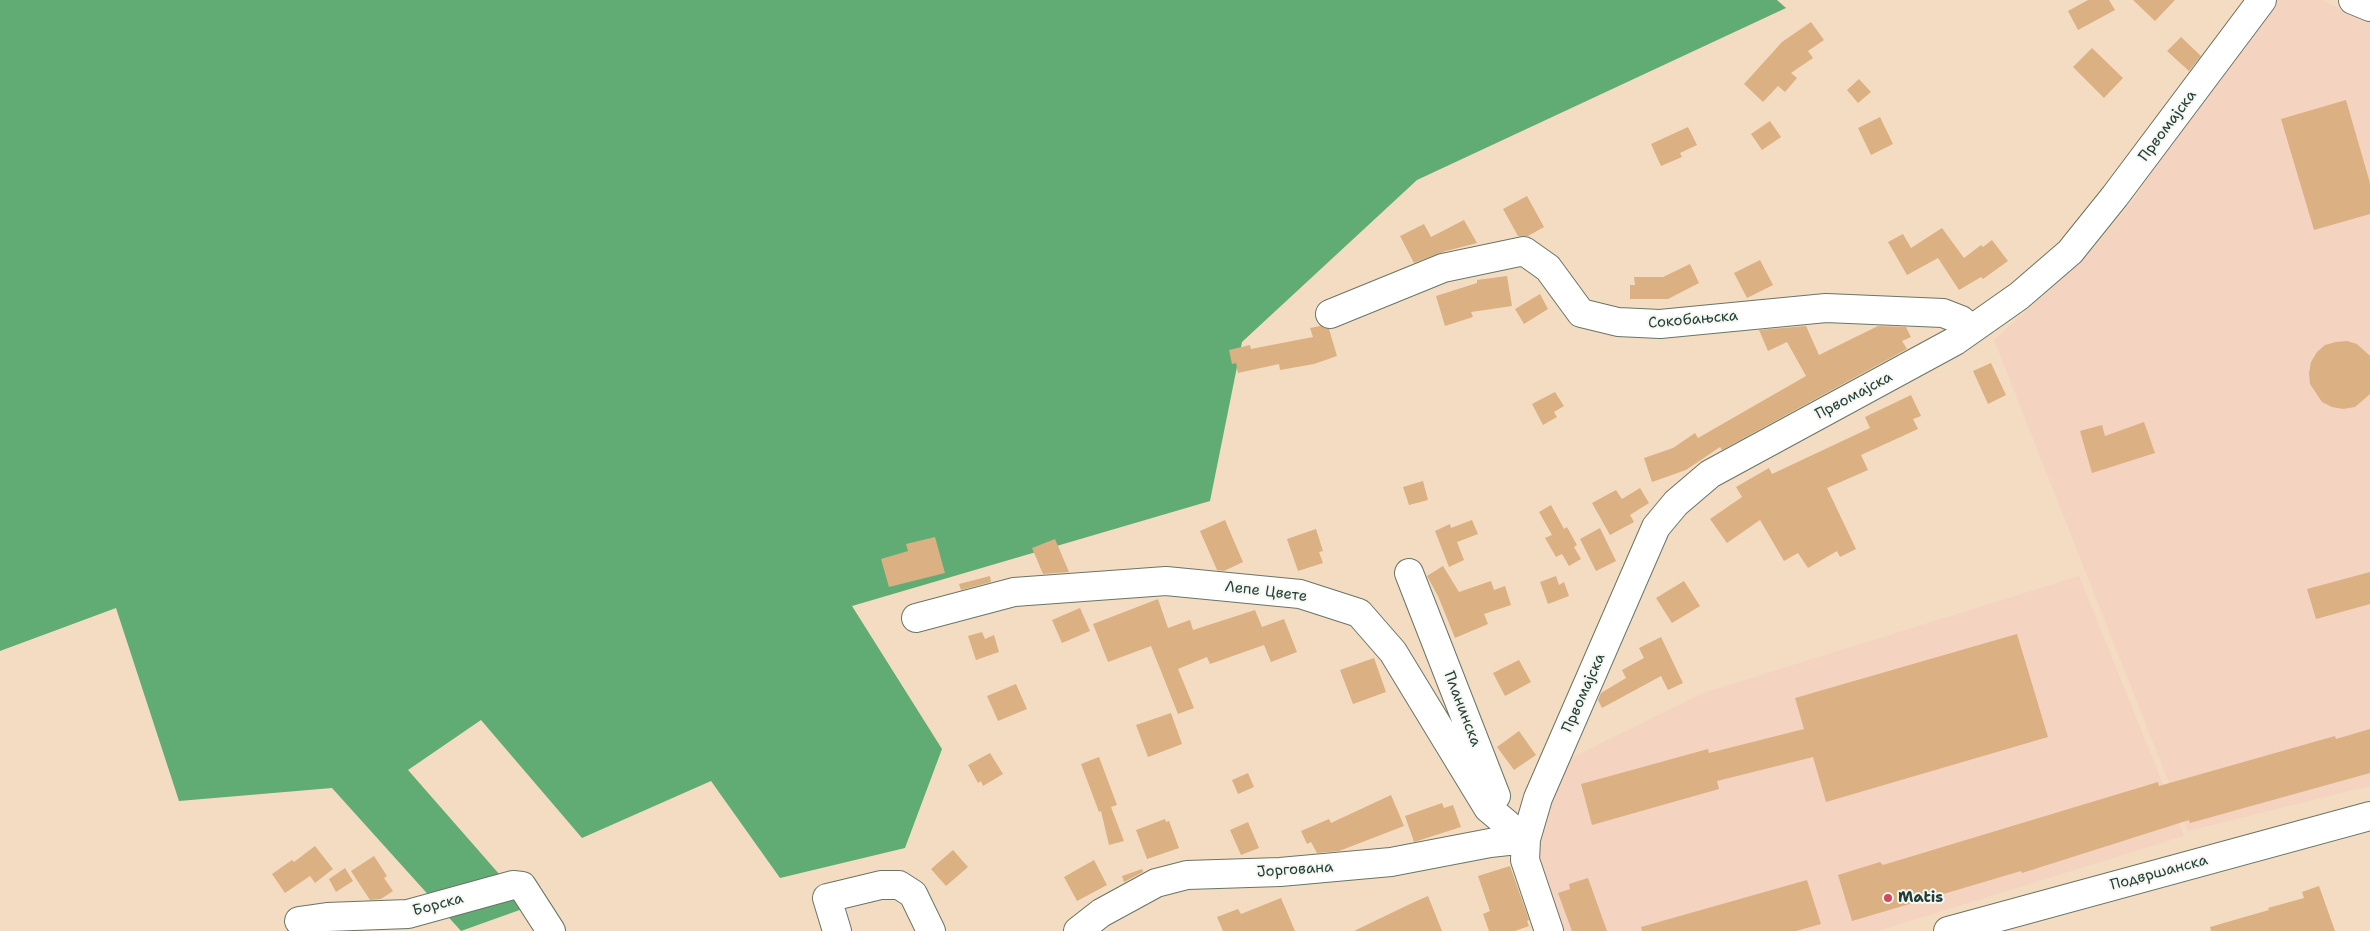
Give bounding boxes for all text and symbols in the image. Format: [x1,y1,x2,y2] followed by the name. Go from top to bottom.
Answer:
[2135,87,2201,165] street label: Првомајска
[1647,307,1739,333] street label: Сокобањска
[1812,368,1896,424] street label: Првомајска
[1224,578,1308,606] street label: Лепе Цвете
[1559,651,1609,735] street label: Првомајска
[1439,669,1485,749] street label: Планинска
[2108,851,2210,895] street label: Подвршанска
[1256,858,1334,882] street label: Јоргована
[1898,889,1943,907] place label: Matis
[411,890,465,920] street label: Борска
[1882,892,1894,904] marker: Matis

